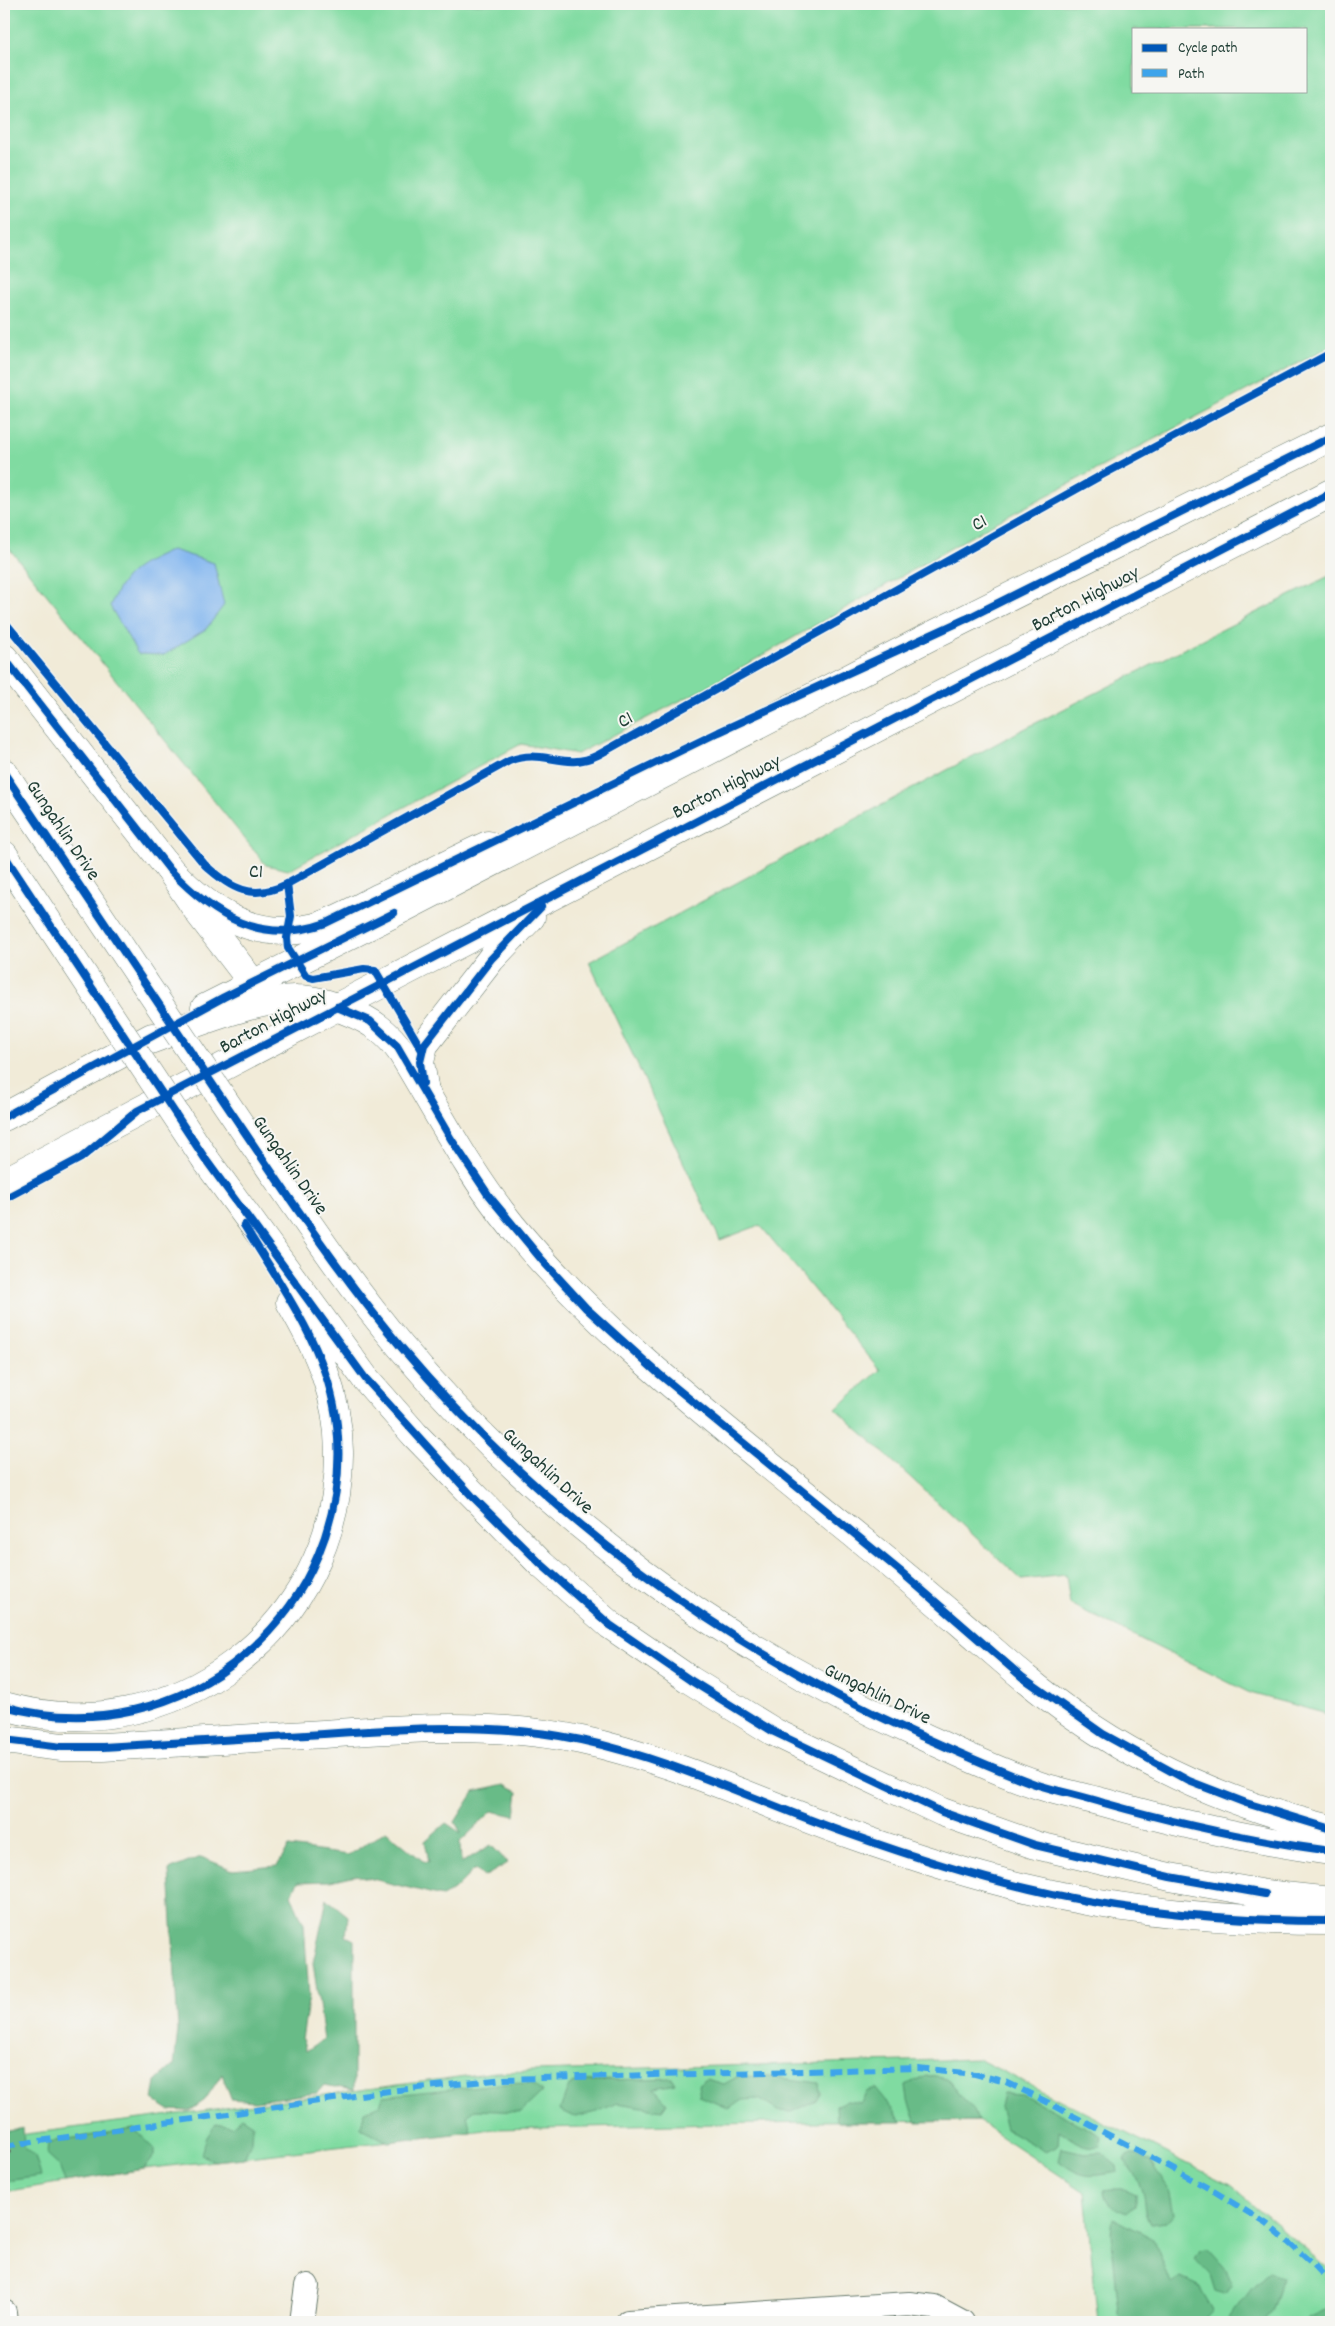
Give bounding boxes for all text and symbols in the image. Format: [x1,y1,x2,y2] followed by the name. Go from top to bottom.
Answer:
[1132,28,1308,92] legend
[1178,38,1238,60] text: Cycle path
[1178,64,1204,86] text: Path
[967,508,993,540] street label: C1
[1027,559,1146,640] street label: Barton Highway
[613,705,639,737] street label: C1
[668,748,787,827] street label: Barton Highway
[18,775,106,887] street label: Gungahlin Drive
[248,859,264,887] street label: C1
[215,981,334,1062] street label: Barton Highway
[244,1110,334,1222] street label: Gungahlin Drive
[495,1422,599,1522] street label: Gungahlin Drive
[819,1657,935,1733] street label: Gungahlin Drive

